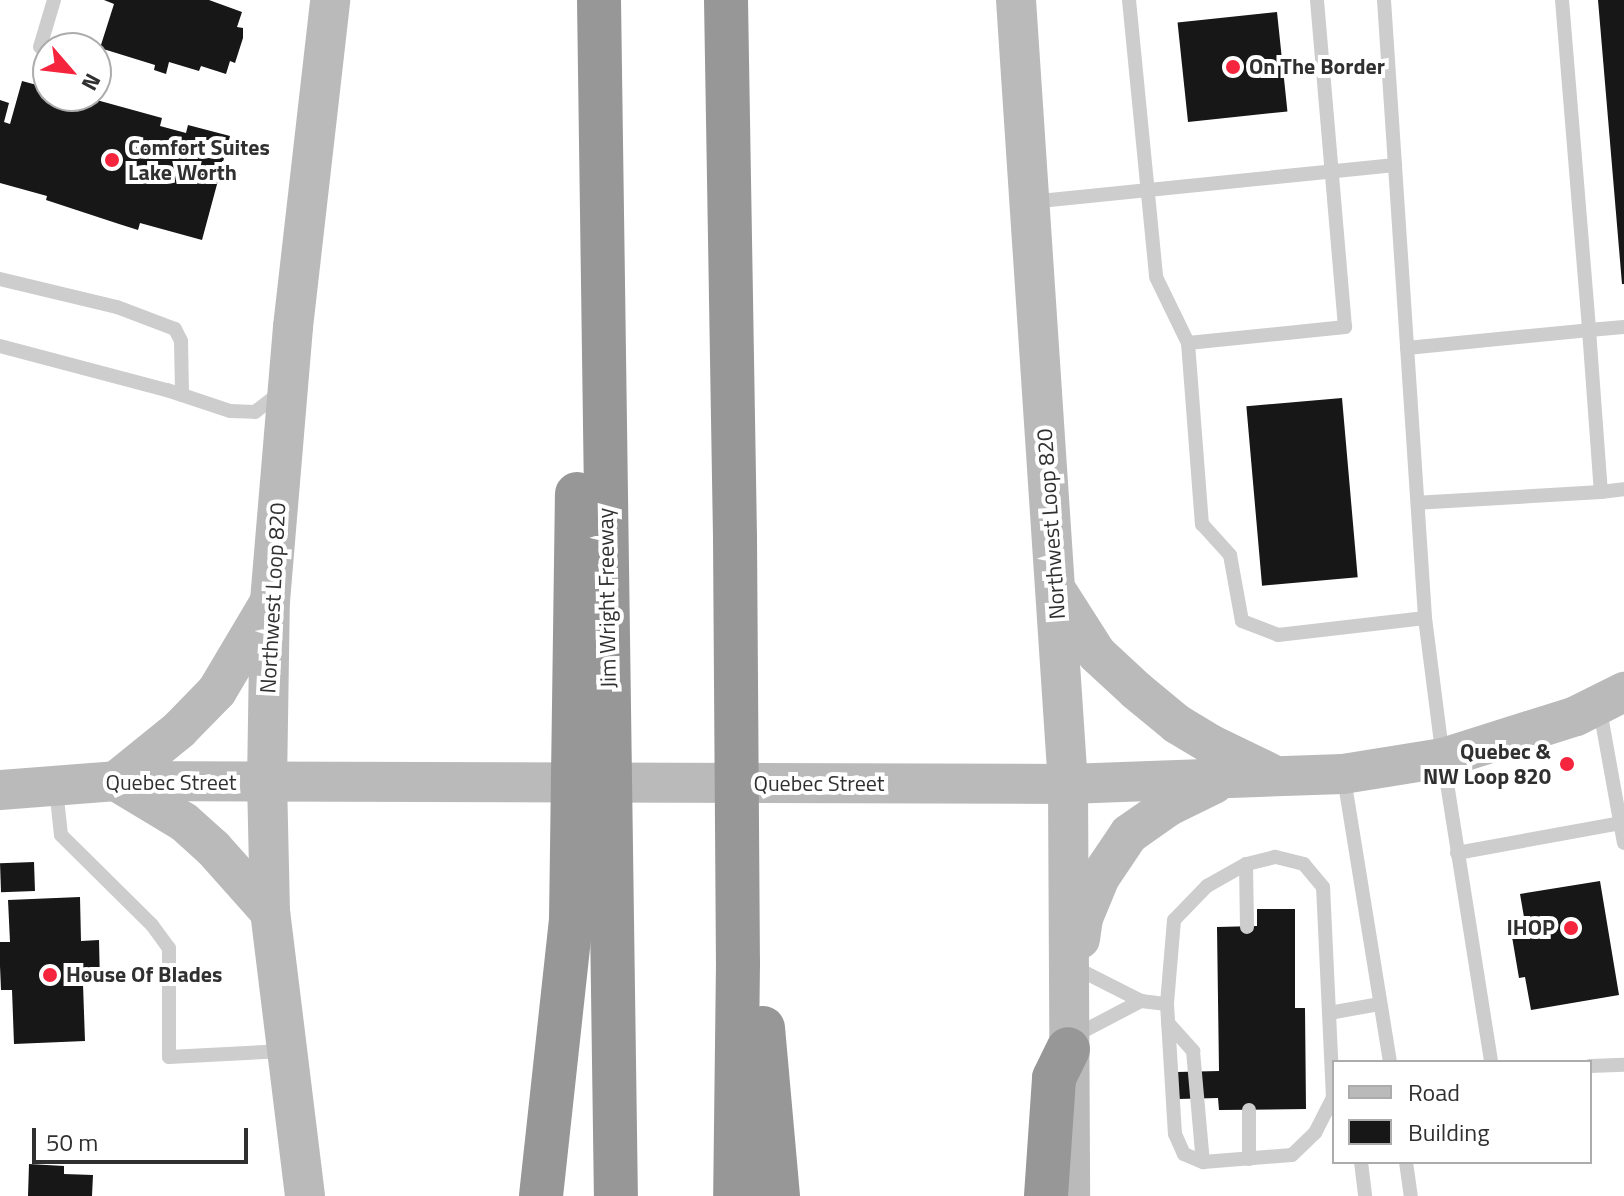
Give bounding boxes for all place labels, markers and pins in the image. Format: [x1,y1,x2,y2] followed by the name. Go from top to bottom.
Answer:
[1249,54,1385,80] place label: On The Border
[1224,58,1242,76] marker: On The Border
[128,134,270,186] place label: Comfort Suites Lake Worth
[103,151,121,169] marker: Comfort Suites Lake Worth
[1423,738,1551,790] place label: Quebec & NW Loop 820
[1558,755,1576,773] marker: Quebec & NW Loop 820
[1507,915,1555,941] place label: IHOP
[1562,919,1580,937] marker: IHOP
[66,962,222,988] place label: House Of Blades
[41,966,59,984] marker: House Of Blades

